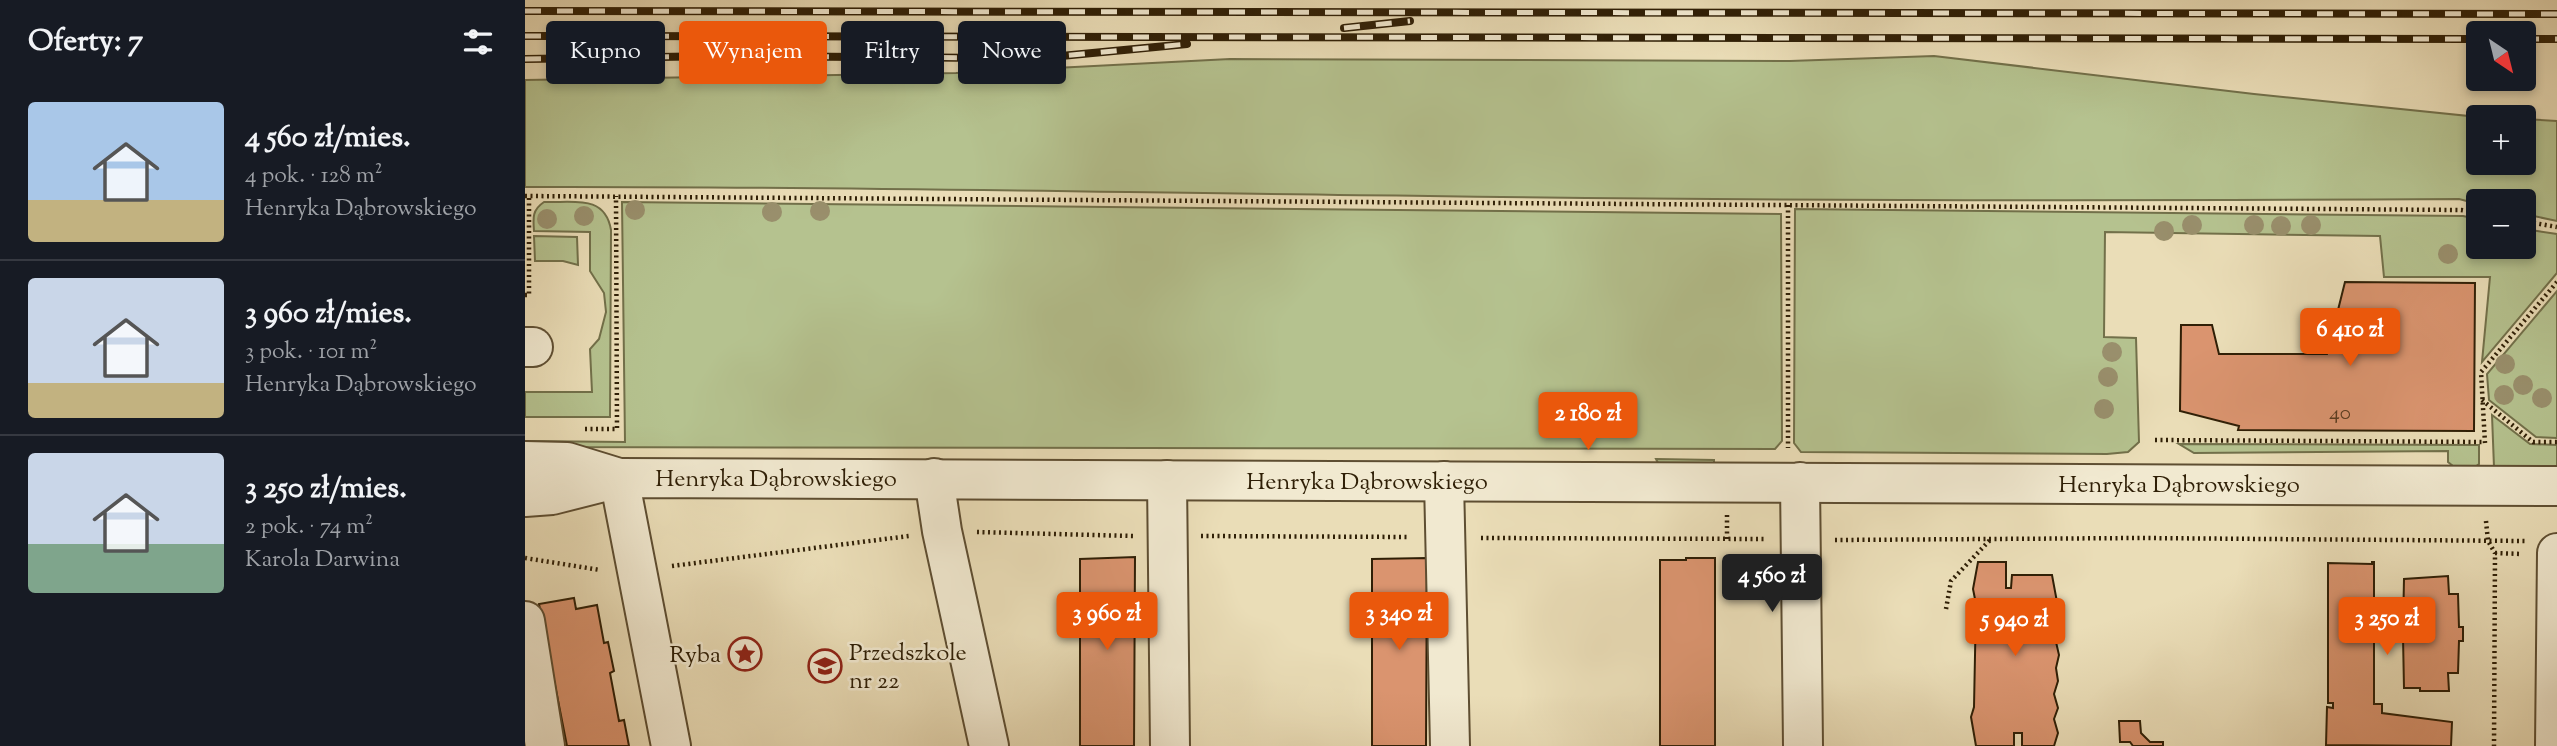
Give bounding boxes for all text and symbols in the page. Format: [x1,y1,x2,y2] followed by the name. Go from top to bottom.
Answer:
[28,21,143,64] text: Oferty: 7
[546,21,665,84] chip: Kupno
[679,21,827,84] chip: Wynajem
[841,21,944,84] chip: Filtry
[958,21,1066,84] chip: Nowe
[2466,21,2536,91] north arrow
[2466,21,2536,259] map controls
[459,23,497,61] icon: filters
[2466,105,2536,175] button: +
[245,117,411,160] text: 4 560 zł/mies.
[84,130,168,214] icon: home
[245,160,382,193] text: 4 pok. · 128 m²
[2466,189,2536,259] button: −
[245,193,477,226] text: Henryka Dąbrowskiego
[245,293,412,336] text: 3 960 zł/mies.
[84,306,168,390] icon: home
[2278,308,2422,368] pin: 6 410 zł
[2316,314,2384,347] text: 6 410 zł
[245,336,377,369] text: 3 pok. · 101 m²
[245,369,477,402] text: Henryka Dąbrowskiego
[1516,392,1660,452] pin: 2 180 zł
[1554,398,1622,431] text: 2 180 zł
[2329,399,2351,429] house number: 40
[655,463,897,497] street label: Henryka Dąbrowskiego
[1246,466,1488,500] street label: Henryka Dąbrowskiego
[245,468,407,511] text: 3 250 zł/mies.
[2058,469,2300,503] street label: Henryka Dąbrowskiego
[84,481,168,565] icon: home
[245,511,373,544] text: 2 pok. · 74 m²
[245,544,400,577] text: Karola Darwina
[1700,554,1844,614] pin: 4 560 zł
[1738,560,1806,593] text: 4 560 zł
[1035,592,1179,652] pin: 3 960 zł
[1327,592,1471,652] pin: 3 340 zł
[1073,598,1141,631] text: 3 960 zł
[1365,598,1433,631] text: 3 340 zł
[1943,598,2087,658] pin: 5 940 zł
[2315,598,2459,657] pin: 3 250 zł
[2355,603,2420,636] text: 3 250 zł
[1981,604,2049,637] text: 5 940 zł
[726,635,764,673] place icon: Ryba
[849,637,967,699] place label: Przedszkole nr 22
[669,639,721,673] place label: Ryba
[806,647,844,685] school or university icon: Przedszkole nr 22

